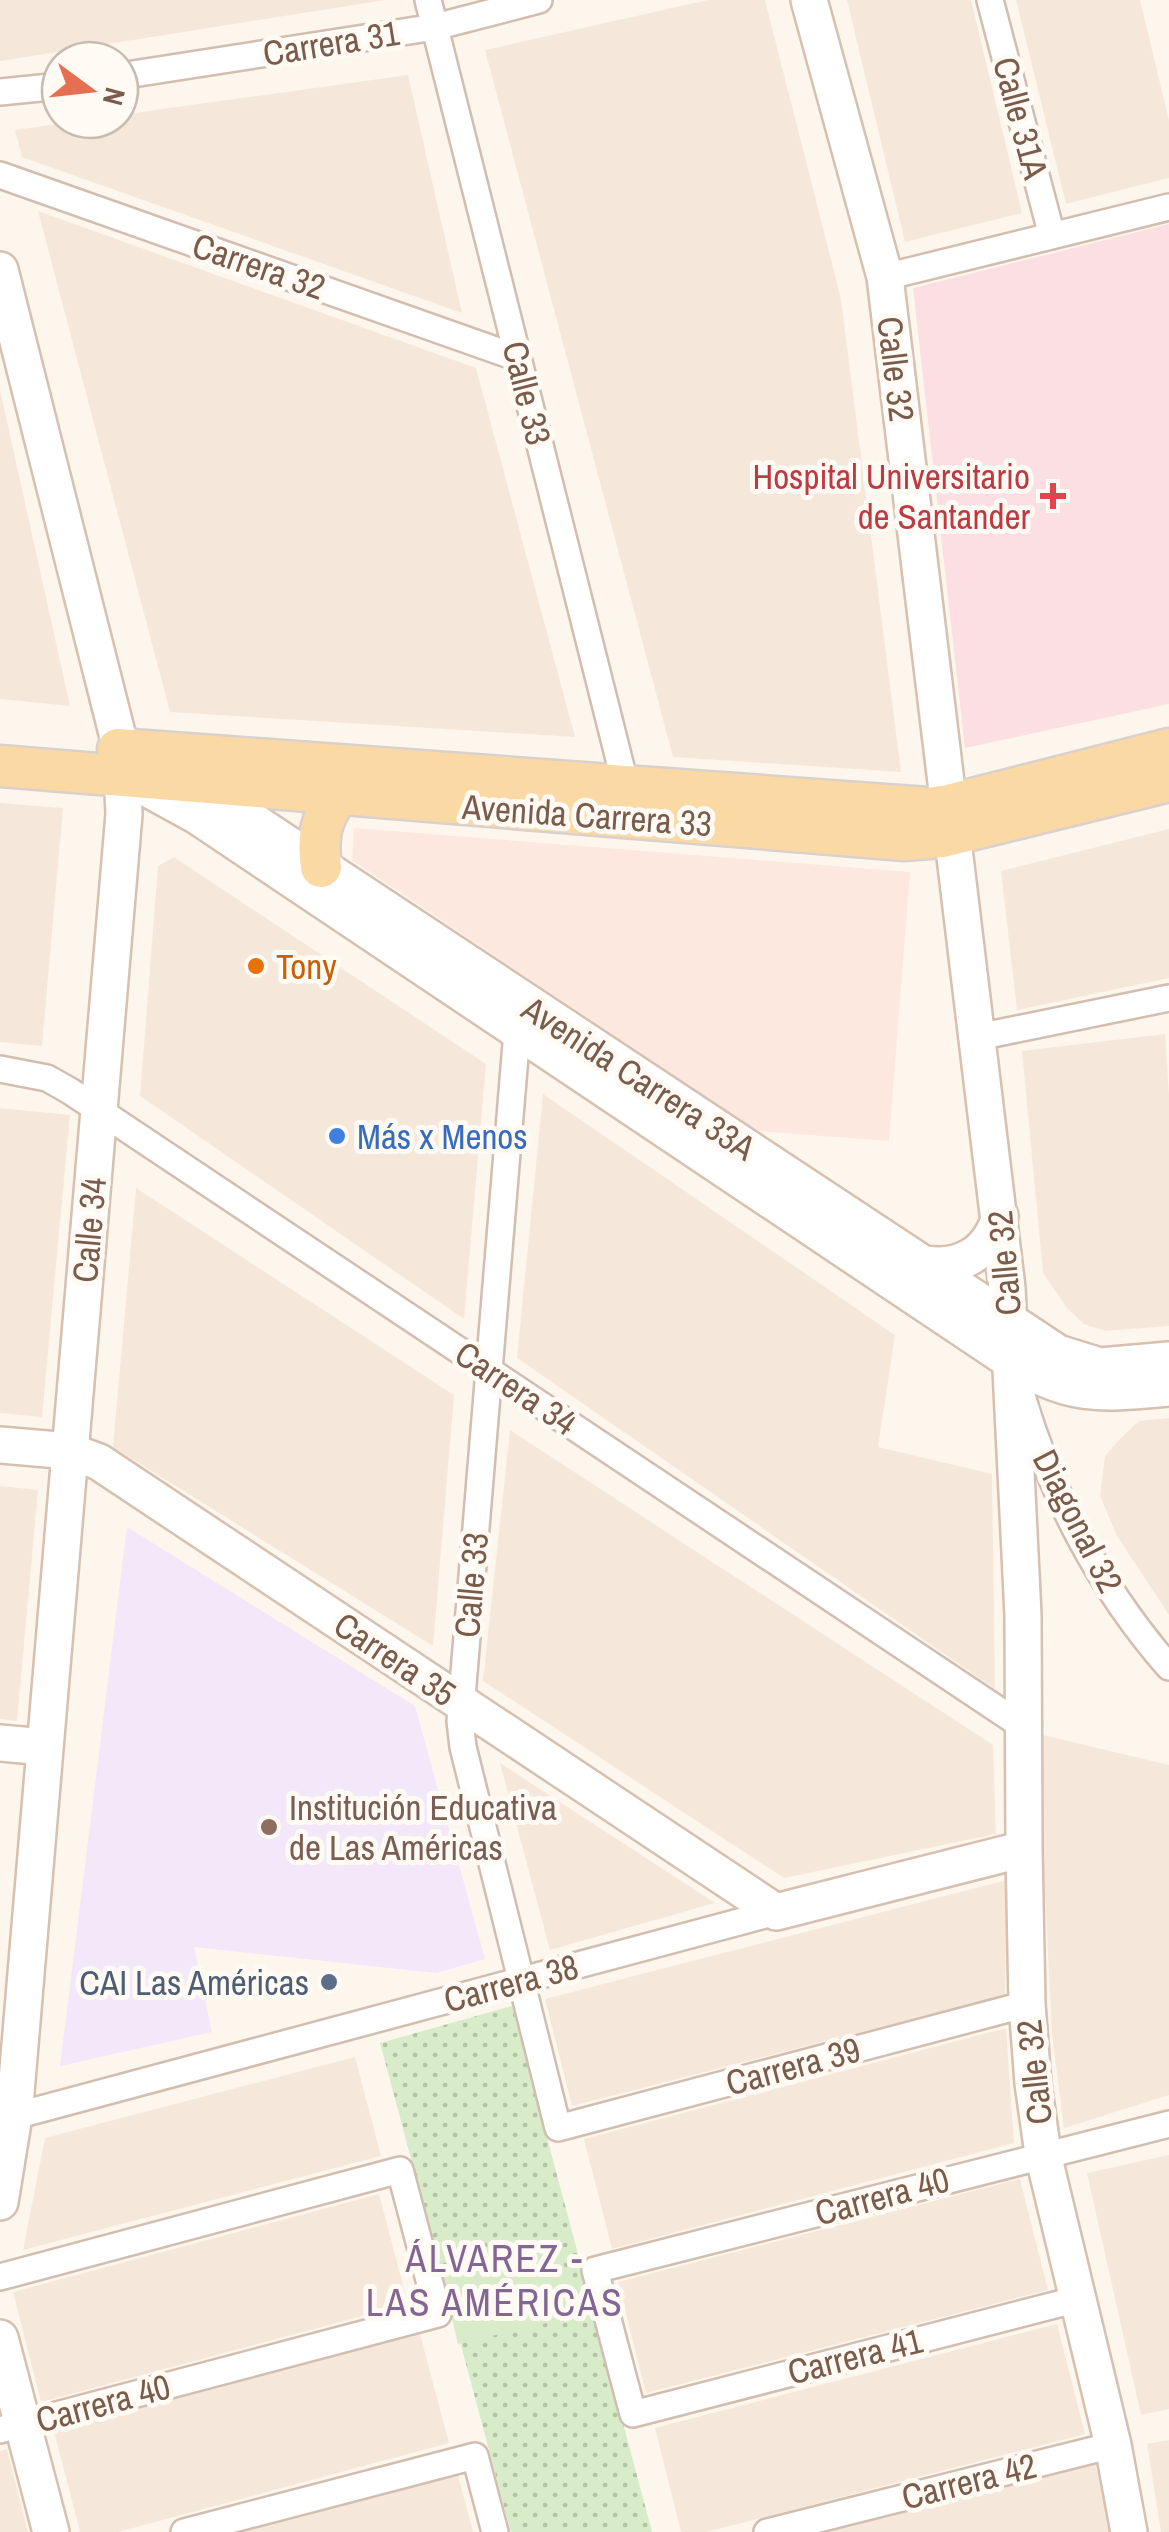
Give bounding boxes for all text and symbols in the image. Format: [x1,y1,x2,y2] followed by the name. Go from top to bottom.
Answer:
[260,9,402,77] street label: Carrera 31
[40,40,140,140] north arrow
[982,52,1060,185] street label: Calle 31A
[94,84,135,109] text: N
[186,221,332,311] street label: Carrera 32
[866,314,926,424] street label: Calle 32
[491,336,563,450] street label: Calle 33
[752,453,1030,540] place label: Hospital Universitario de Santander
[1040,483,1066,509] marker: Hospital Universitario de Santander
[460,783,713,847] street label: Avenida Carrera 33
[276,943,337,990] place label: Tony
[245,955,267,977] marker: Tony
[513,984,765,1171] street label: Avenida Carrera 33A
[357,1113,528,1160] place label: Más x Menos
[326,1125,348,1147] marker: Más x Menos
[61,1175,117,1284] street label: Calle 34
[976,1209,1032,1317] street label: Calle 32
[446,1330,586,1446] street label: Carrera 34
[1022,1441,1134,1601] street label: Diagonal 32
[443,1531,499,1639] street label: Calle 33
[325,1601,465,1717] street label: Carrera 35
[289,1784,557,1871] place label: Institución Educativa de Las Américas
[258,1816,280,1838] marker: Institución Educativa de Las Américas
[439,1943,583,2023] street label: Carrera 38
[79,1959,309,2006] place label: CAI Las Américas
[318,1971,340,1993] marker: CAI Las Américas
[1005,2017,1063,2127] street label: Calle 32
[721,2026,865,2106] street label: Carrera 39
[810,2156,954,2236] street label: Carrera 40
[366,2233,624,2328] district label: ÁLVAREZ - LAS AMÉRICAS
[783,2317,927,2395] street label: Carrera 41
[31,2363,175,2443] street label: Carrera 40
[897,2442,1041,2520] street label: Carrera 42

